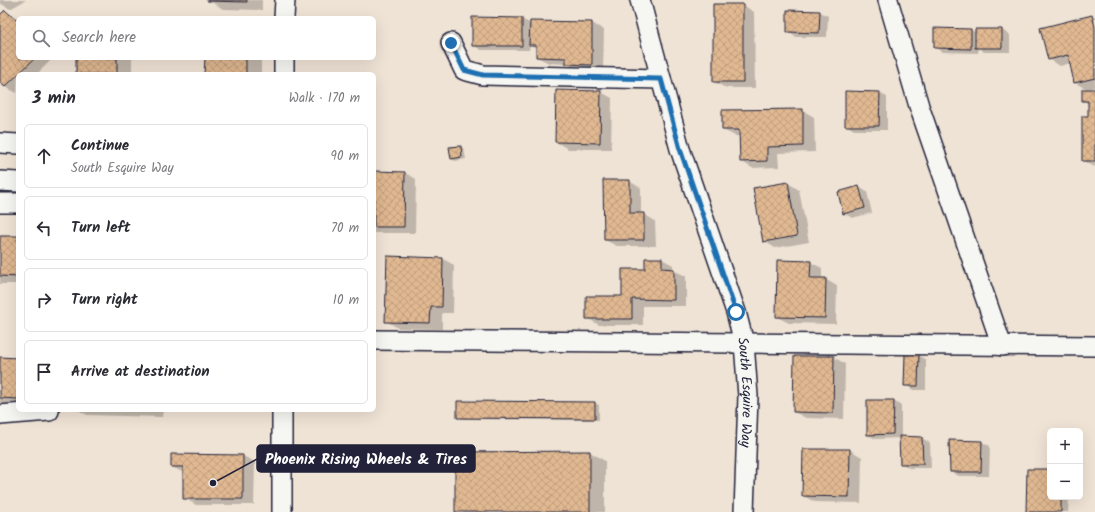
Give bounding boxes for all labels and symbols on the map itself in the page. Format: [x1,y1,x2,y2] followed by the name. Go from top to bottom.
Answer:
[442,34,460,52] route end
[727,303,745,321] route start
[731,335,758,448] street label: South Esquire Way
[257,445,475,472] callout: Phoenix Rising Wheels & Tires
[265,448,467,472] text: Phoenix Rising Wheels & Tires

